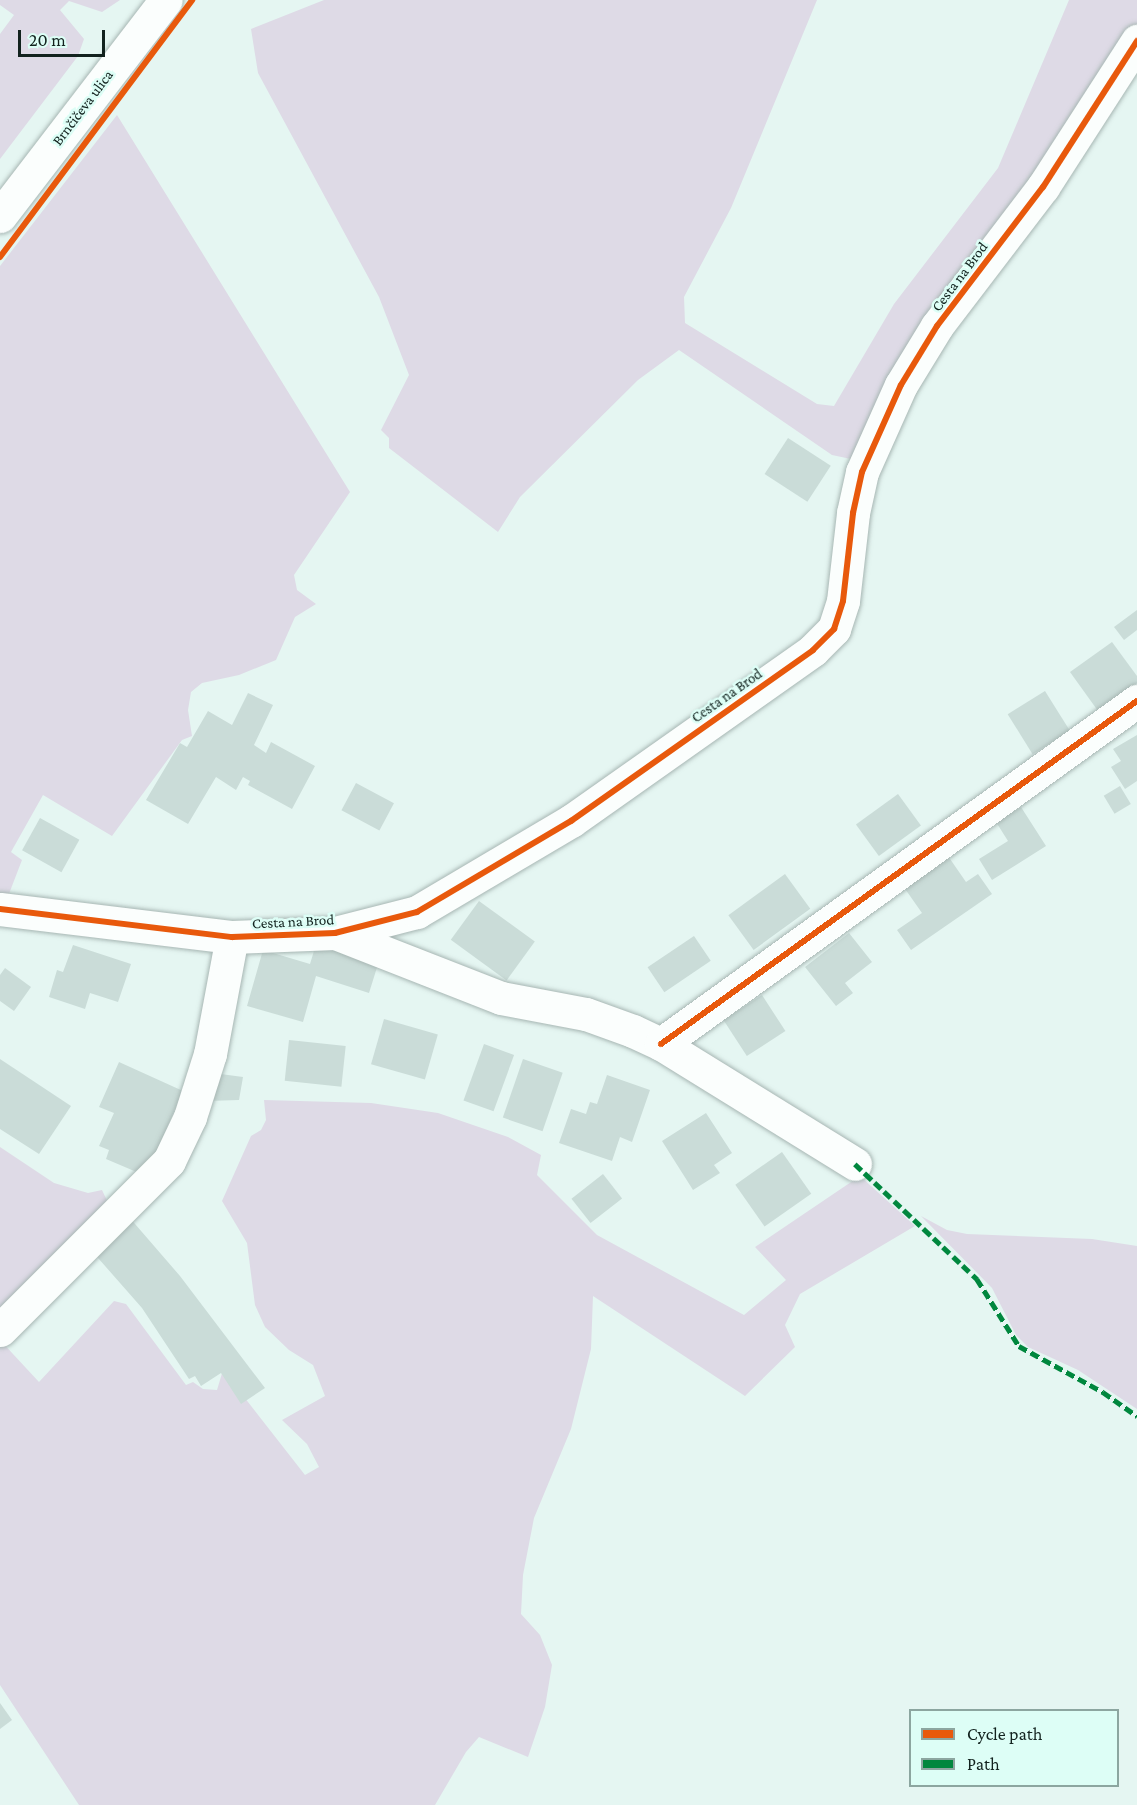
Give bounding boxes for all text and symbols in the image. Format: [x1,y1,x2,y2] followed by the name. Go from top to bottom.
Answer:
[21,18,108,56] scale bar
[29,30,66,50] text: 20 m
[49,67,117,149] street label: Brnčičeva ulica
[928,239,992,315] street label: Cesta na Brod
[688,665,766,727] street label: Cesta na Brod
[251,911,335,933] street label: Cesta na Brod
[909,1709,1119,1787] legend
[967,1724,1042,1744] text: Cycle path
[967,1754,1000,1774] text: Path

